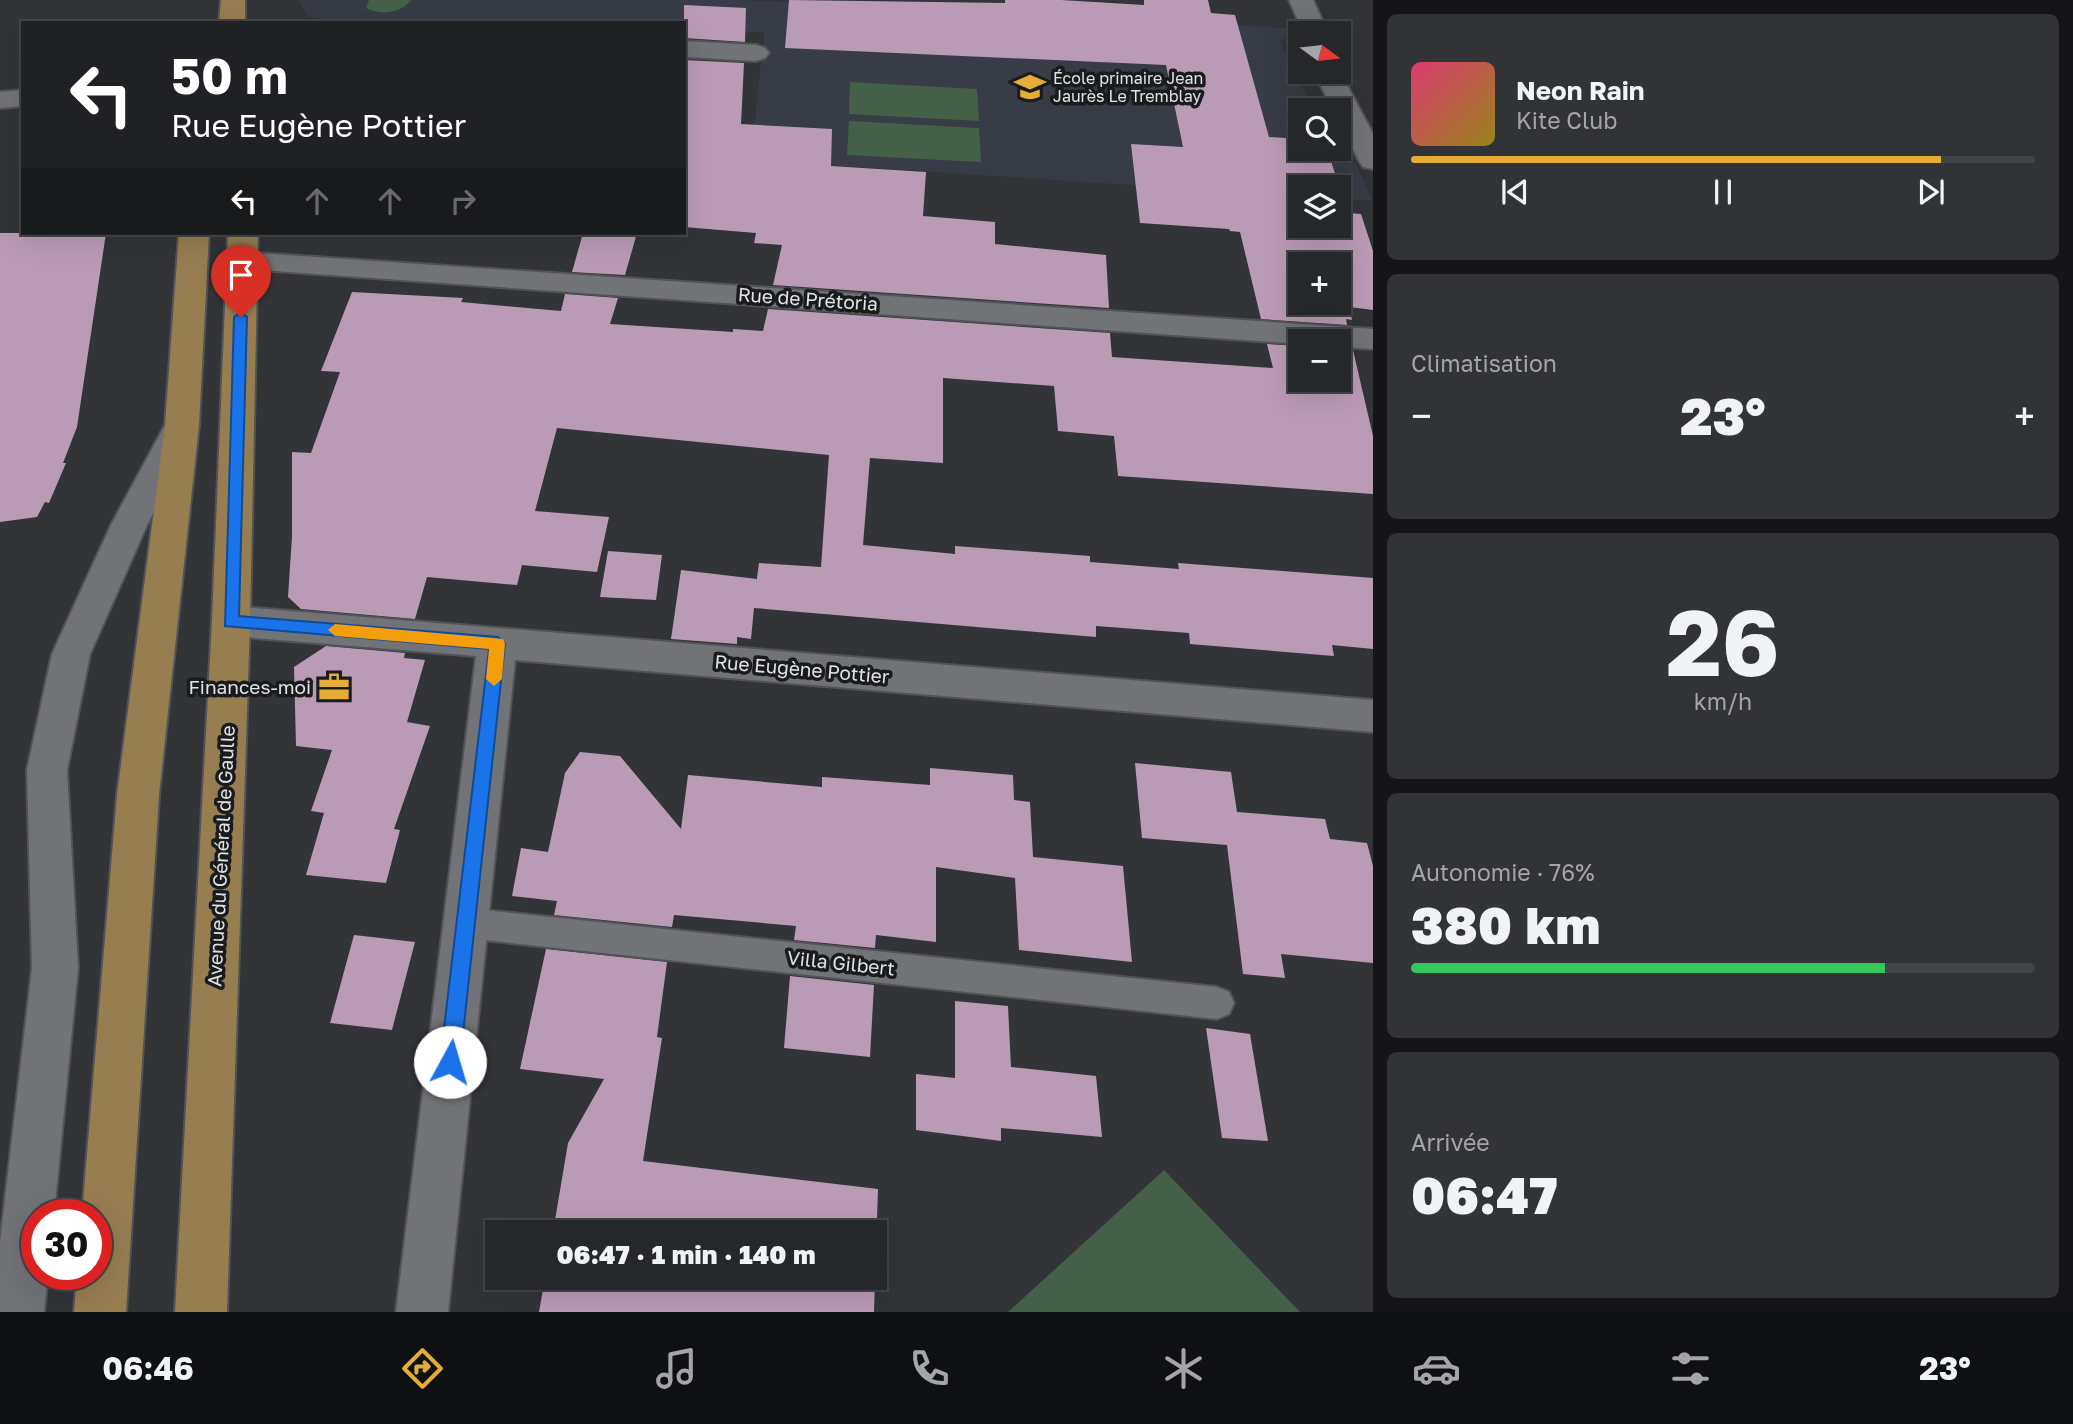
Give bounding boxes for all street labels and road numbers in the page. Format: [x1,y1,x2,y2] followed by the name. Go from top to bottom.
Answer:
[737,282,879,315] street label: Rue de Prétoria
[714,649,891,688] street label: Rue Eugène Pottier
[202,725,239,987] street label: Avenue du Général de Gaulle
[786,945,896,980] street label: Villa Gilbert

